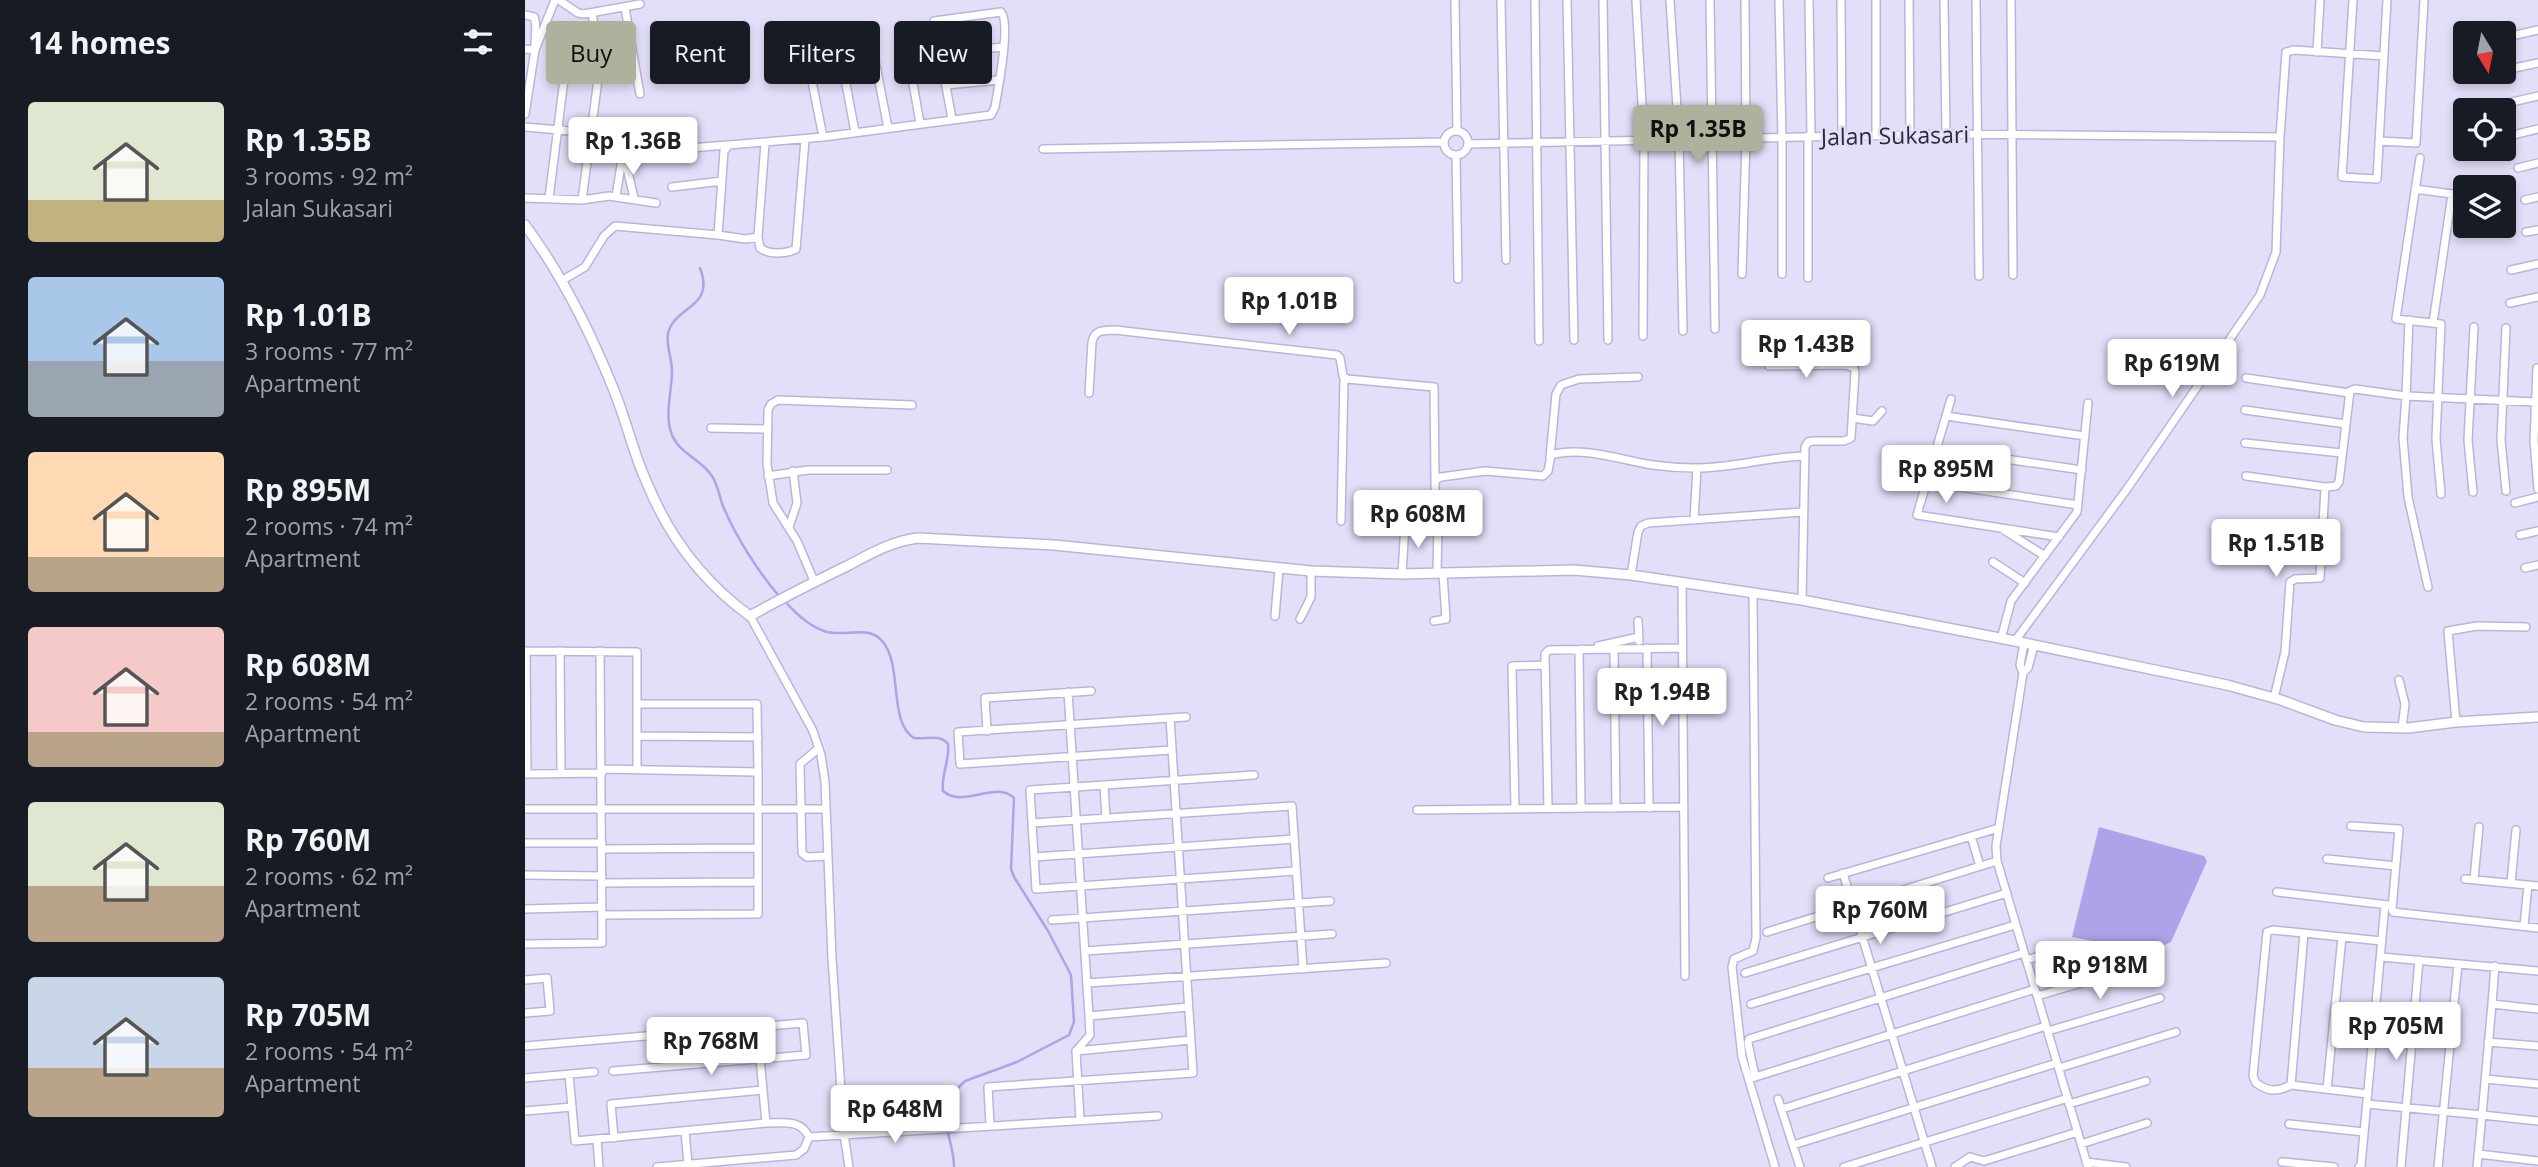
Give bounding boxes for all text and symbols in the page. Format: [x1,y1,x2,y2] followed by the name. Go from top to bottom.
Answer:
[546,21,636,84] chip: Buy
[650,21,750,84] chip: Rent
[764,21,880,84] chip: Filters
[894,21,992,84] chip: New
[2453,21,2517,84] north arrow
[2453,21,2516,238] map controls
[28,22,171,63] text: 14 homes
[459,23,497,61] icon: filters
[2453,98,2516,161] button: locate
[1626,106,1770,165] pin: Rp 1.35B
[1649,112,1747,144] text: Rp 1.35B
[561,118,705,177] pin: Rp 1.36B
[1819,118,1969,152] street label: Jalan Sukasari
[245,119,372,160] text: Rp 1.35B
[584,124,682,156] text: Rp 1.36B
[84,130,168,214] icon: home
[245,160,413,192] text: 3 rooms · 92 m²
[2453,175,2516,238] button: layers
[245,192,393,224] text: Jalan Sukasari
[1217,278,1361,337] pin: Rp 1.01B
[1240,284,1338,316] text: Rp 1.01B
[245,294,372,335] text: Rp 1.01B
[84,305,168,389] icon: home
[1734,320,1878,380] pin: Rp 1.43B
[1757,327,1855,359] text: Rp 1.43B
[245,335,413,367] text: 3 rooms · 77 m²
[2107,340,2237,399] pin: Rp 619M
[2124,346,2220,378] text: Rp 619M
[245,367,361,399] text: Apartment
[1881,446,2011,505] pin: Rp 895M
[1898,452,1994,484] text: Rp 895M
[245,469,371,510] text: Rp 895M
[84,480,168,564] icon: home
[1353,490,1483,550] pin: Rp 608M
[1370,497,1466,529] text: Rp 608M
[245,510,413,542] text: 2 rooms · 74 m²
[2204,520,2348,579] pin: Rp 1.51B
[2227,526,2325,558] text: Rp 1.51B
[245,542,361,574] text: Apartment
[245,644,371,685] text: Rp 608M
[84,655,168,739] icon: home
[1590,668,1734,728] pin: Rp 1.94B
[1613,675,1711,707] text: Rp 1.94B
[245,685,413,717] text: 2 rooms · 54 m²
[245,717,361,749] text: Apartment
[245,819,371,860] text: Rp 760M
[84,830,168,914] icon: home
[245,860,413,892] text: 2 rooms · 62 m²
[1815,886,1945,946] pin: Rp 760M
[245,892,361,924] text: Apartment
[1832,893,1928,925] text: Rp 760M
[2035,942,2165,1001] pin: Rp 918M
[2052,948,2148,980] text: Rp 918M
[245,994,371,1035] text: Rp 705M
[2331,1002,2461,1062] pin: Rp 705M
[84,1005,168,1089] icon: home
[2348,1009,2444,1041] text: Rp 705M
[646,1018,776,1077] pin: Rp 768M
[663,1024,759,1056] text: Rp 768M
[245,1035,413,1067] text: 2 rooms · 54 m²
[245,1067,361,1099] text: Apartment
[830,1086,960,1145] pin: Rp 648M
[847,1092,943,1124] text: Rp 648M

